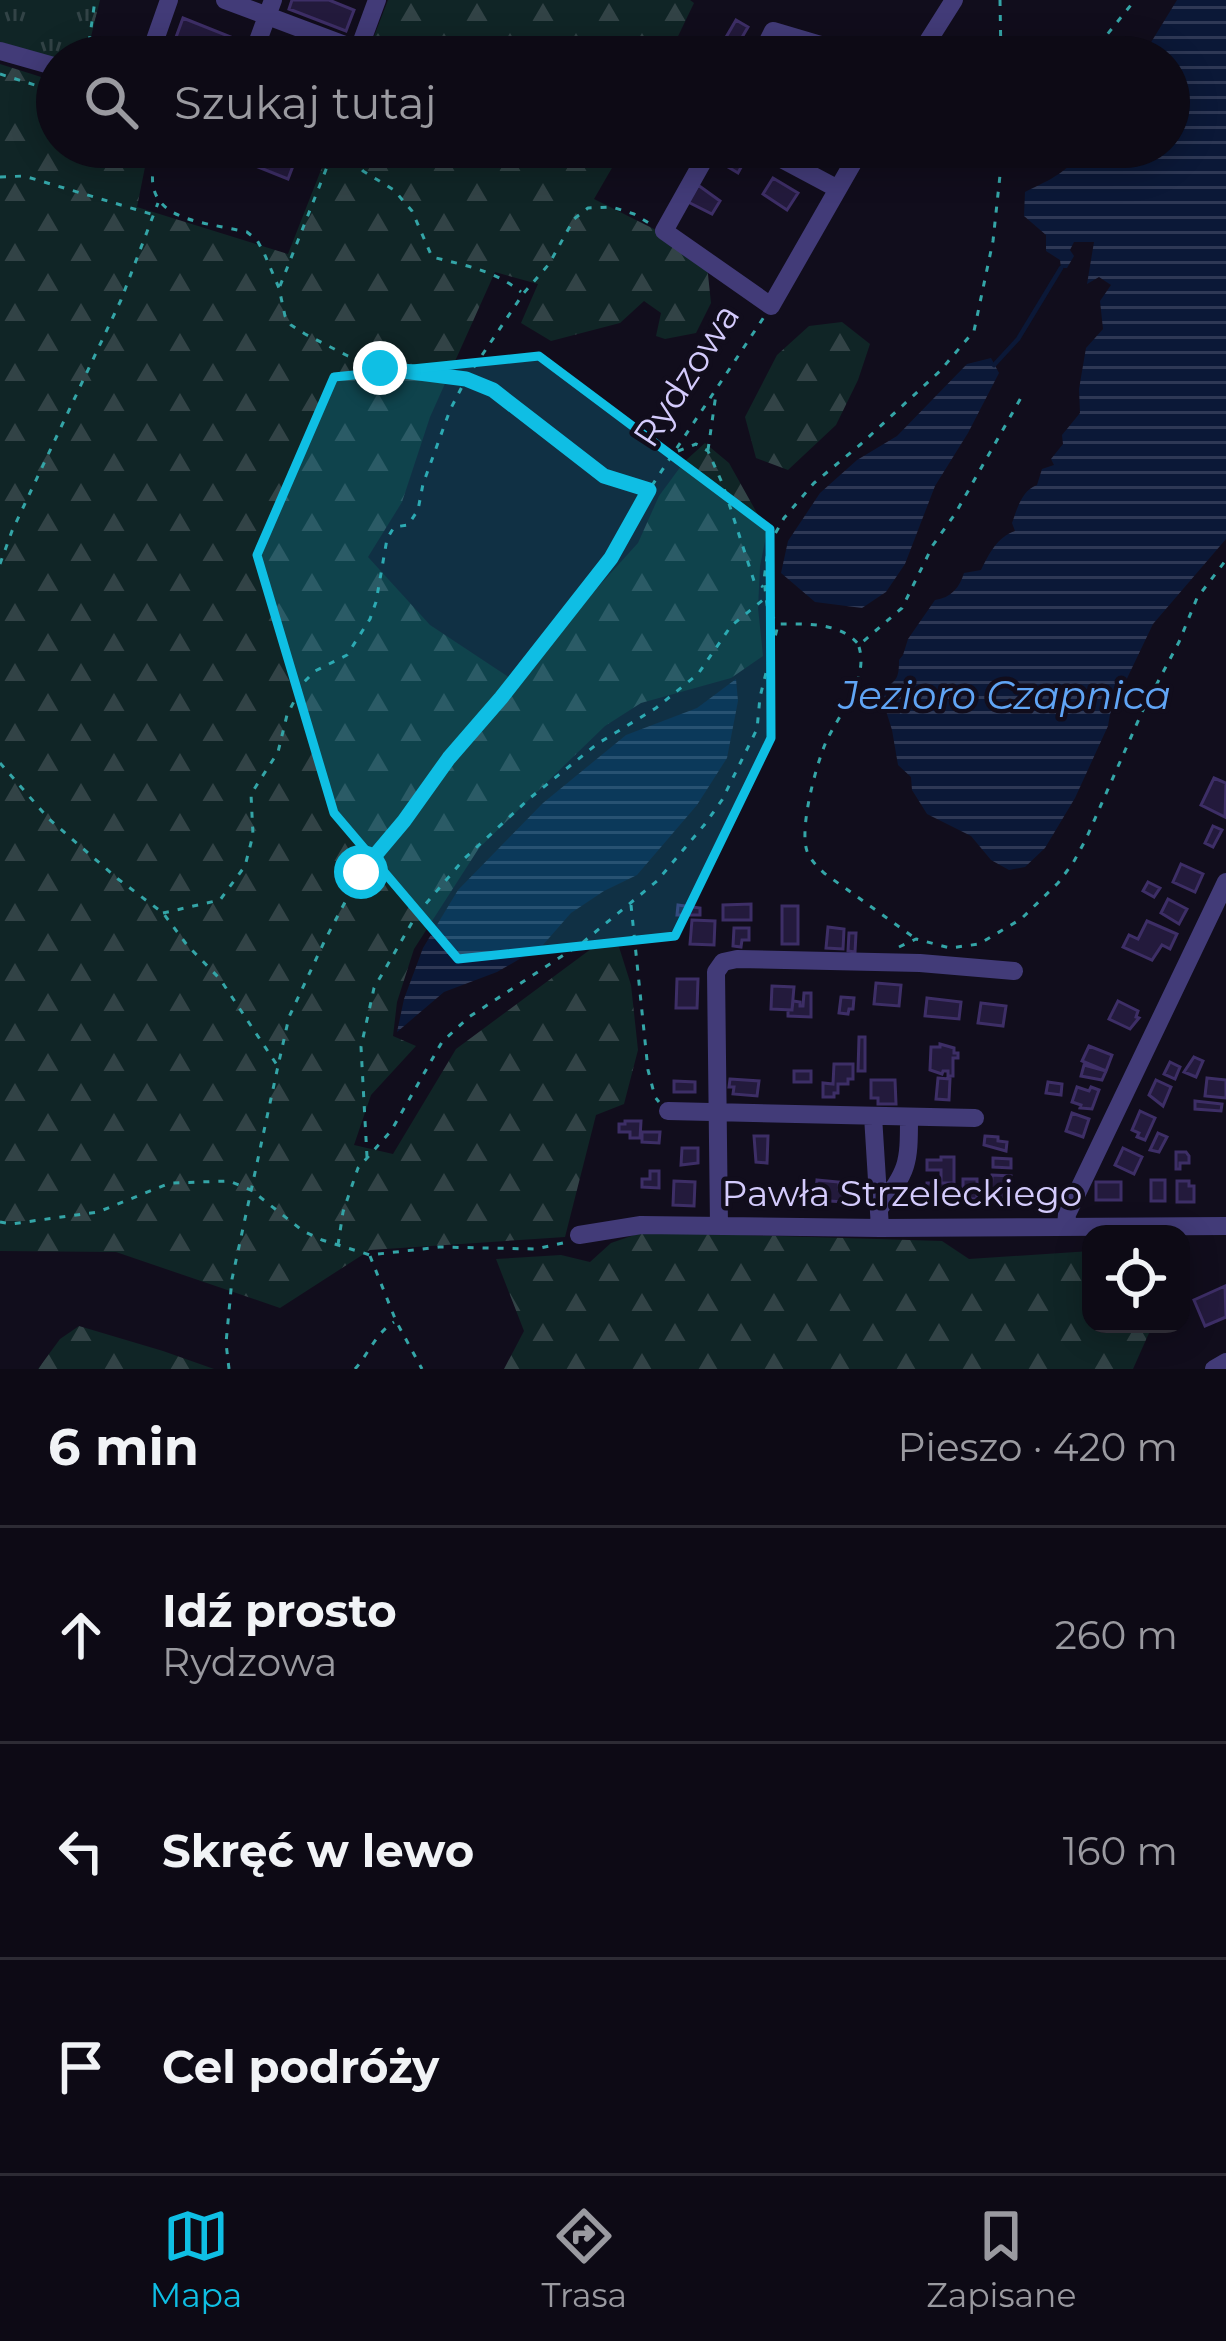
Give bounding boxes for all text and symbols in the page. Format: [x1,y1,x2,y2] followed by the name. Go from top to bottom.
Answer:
[36,36,1190,168] search box
[78,69,144,135] icon: search
[174,75,437,130] text: Szukaj tutaj
[624,295,748,455] street label: Rydzowa
[353,341,407,395] route end
[837,671,1171,719] water label: Jezioro Czapnica
[334,845,388,899] route start
[722,1171,1082,1215] street label: Pawła Strzeleckiego
[1082,1225,1190,1333] map controls
[1082,1225,1190,1333] button: locate
[48,1416,199,1478] text: 6 min
[897,1423,1178,1471] text: Pieszo · 420 m
[162,1583,397,1638] text: Idź prosto
[48,1602,114,1668] icon: ahead
[1055,1611,1178,1659] text: 260 m
[162,1638,337,1686] text: Rydzowa
[48,1818,114,1884] icon: left
[162,1823,474,1878] text: Skręć w lewo
[1063,1827,1178,1875] text: 160 m
[48,2034,114,2100] icon: arrive
[162,2039,439,2094] text: Cel podróży
[150,2203,242,2315] tab: Mapa
[542,2203,627,2315] tab: Trasa
[926,2203,1076,2315] tab: Zapisane

